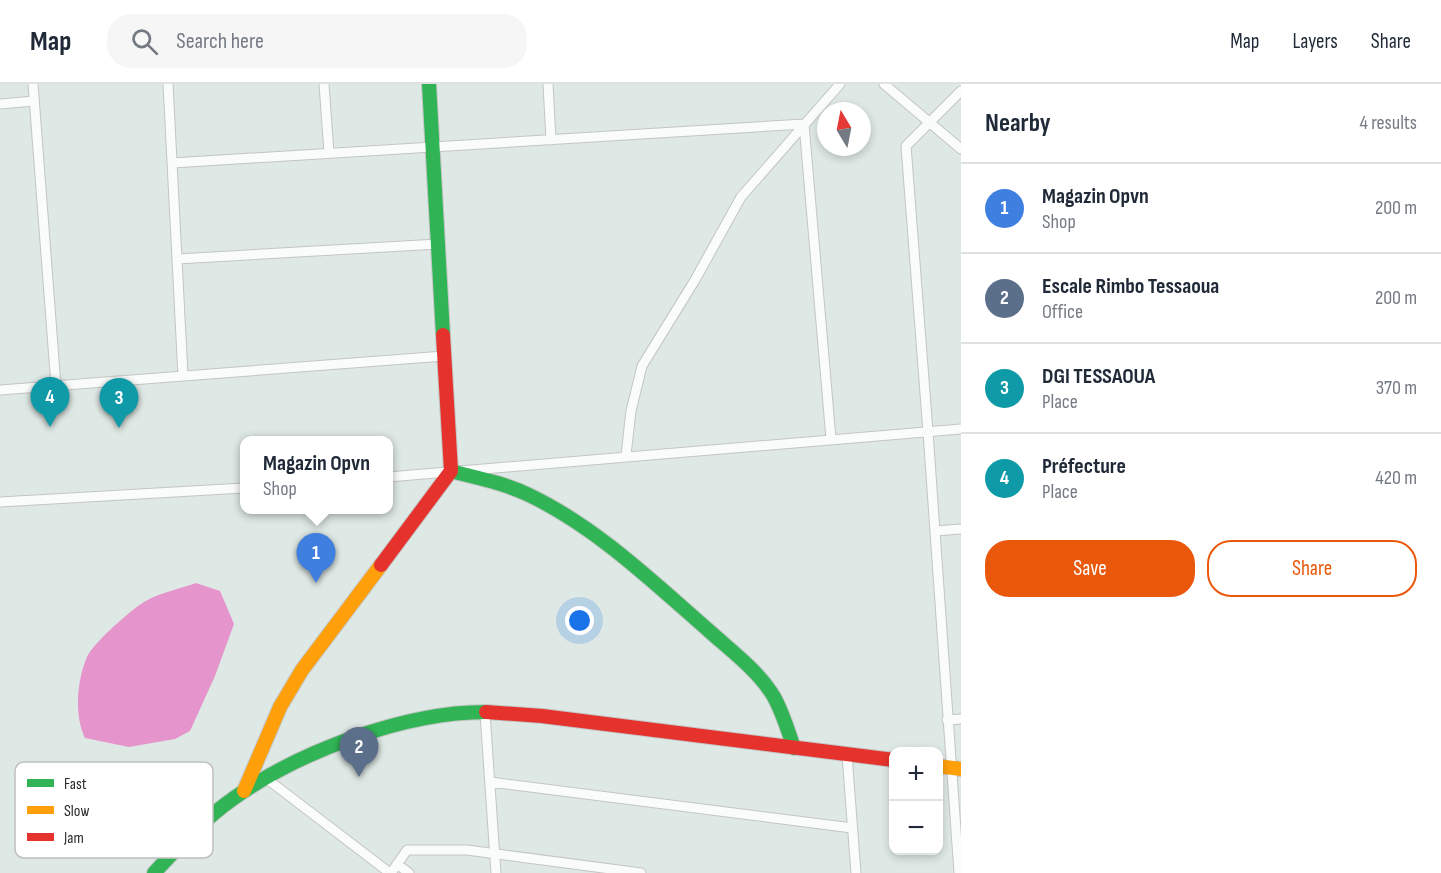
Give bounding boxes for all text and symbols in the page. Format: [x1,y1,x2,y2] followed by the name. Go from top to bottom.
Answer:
[107,14,527,68] search box
[30,25,71,58] text: Map
[128,25,161,58] icon: search
[176,28,264,55] text: Search here
[1230,29,1259,54] text: Map
[1292,29,1338,54] text: Layers
[1371,29,1411,54] text: Share
[817,102,871,156] north arrow
[985,108,1051,139] text: Nearby
[1360,111,1417,135] text: 4 results
[1042,183,1149,210] text: Magazin Opvn
[1001,196,1008,220] text: 1
[1375,196,1417,220] text: 200 m
[1042,210,1076,234] text: Shop
[1042,273,1219,300] text: Escale Rimbo Tessaoua
[1000,286,1009,310] text: 2
[1375,286,1417,310] text: 200 m
[1042,300,1083,324] text: Office
[1042,363,1155,390] text: DGI TESSAOUA
[1000,376,1009,400] text: 3
[1376,376,1417,400] text: 370 m
[31,378,70,427] pin: 4
[100,378,138,428] pin: 3
[1042,390,1078,414] text: Place
[240,436,393,514] popup
[263,450,370,477] text: Magazin Opvn
[1042,453,1126,480] text: Préfecture
[1000,466,1009,490] text: 4
[1375,466,1417,490] text: 420 m
[263,477,297,501] text: Shop
[1042,480,1078,504] text: Place
[296,534,336,583] pin: 1
[985,540,1195,597] button: Save
[1207,540,1417,597] button: Share
[565,606,594,635] your location
[340,728,378,777] pin: 2
[889,747,943,855] map controls
[889,747,943,801] button: +
[15,762,213,858] legend
[64,775,87,794] text: Fast
[889,801,943,855] button: −
[64,802,89,821] text: Slow
[63,829,84,848] text: Jam

